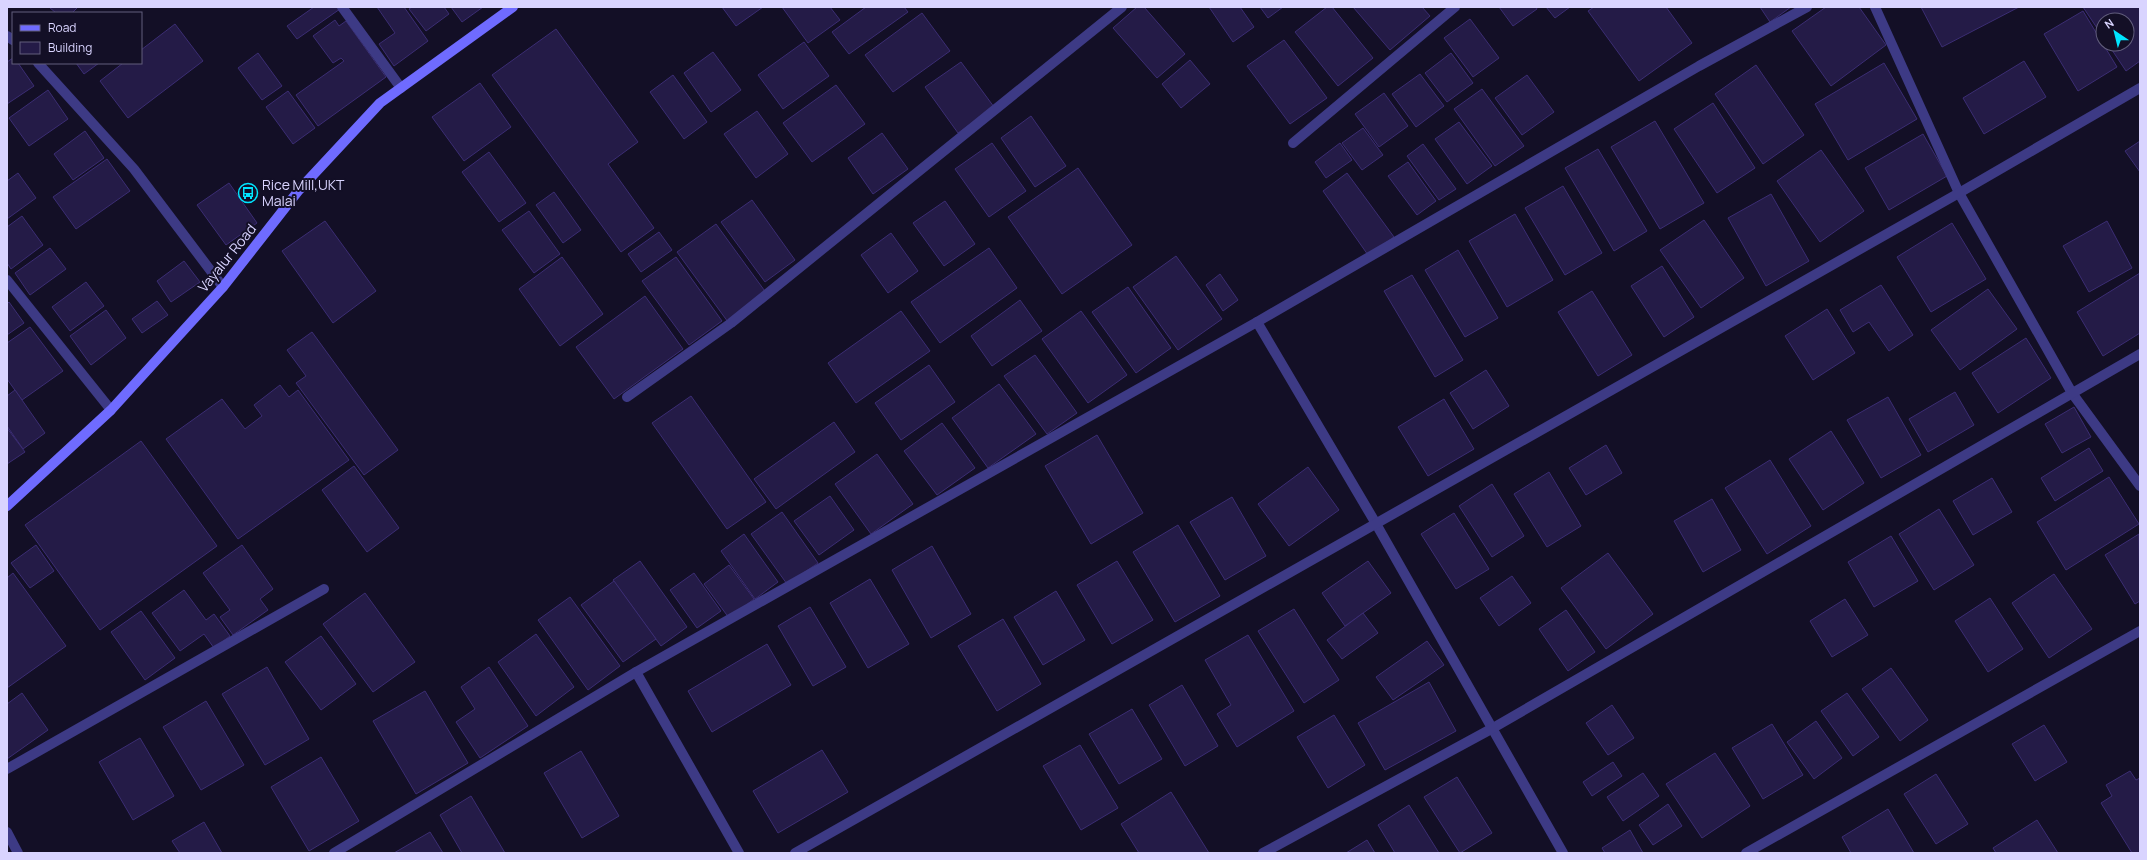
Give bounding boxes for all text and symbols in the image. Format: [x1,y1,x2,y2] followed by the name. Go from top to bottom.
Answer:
[12,12,142,64] legend
[2095,12,2135,52] north arrow
[2101,15,2117,32] text: N
[48,19,76,36] text: Road
[48,39,92,56] text: Building
[262,175,345,210] place label: Rice Mill,UKT Malai
[237,182,259,204] bus stop icon: Rice Mill,UKT Malai
[193,220,260,296] street label: Vayalur Road

